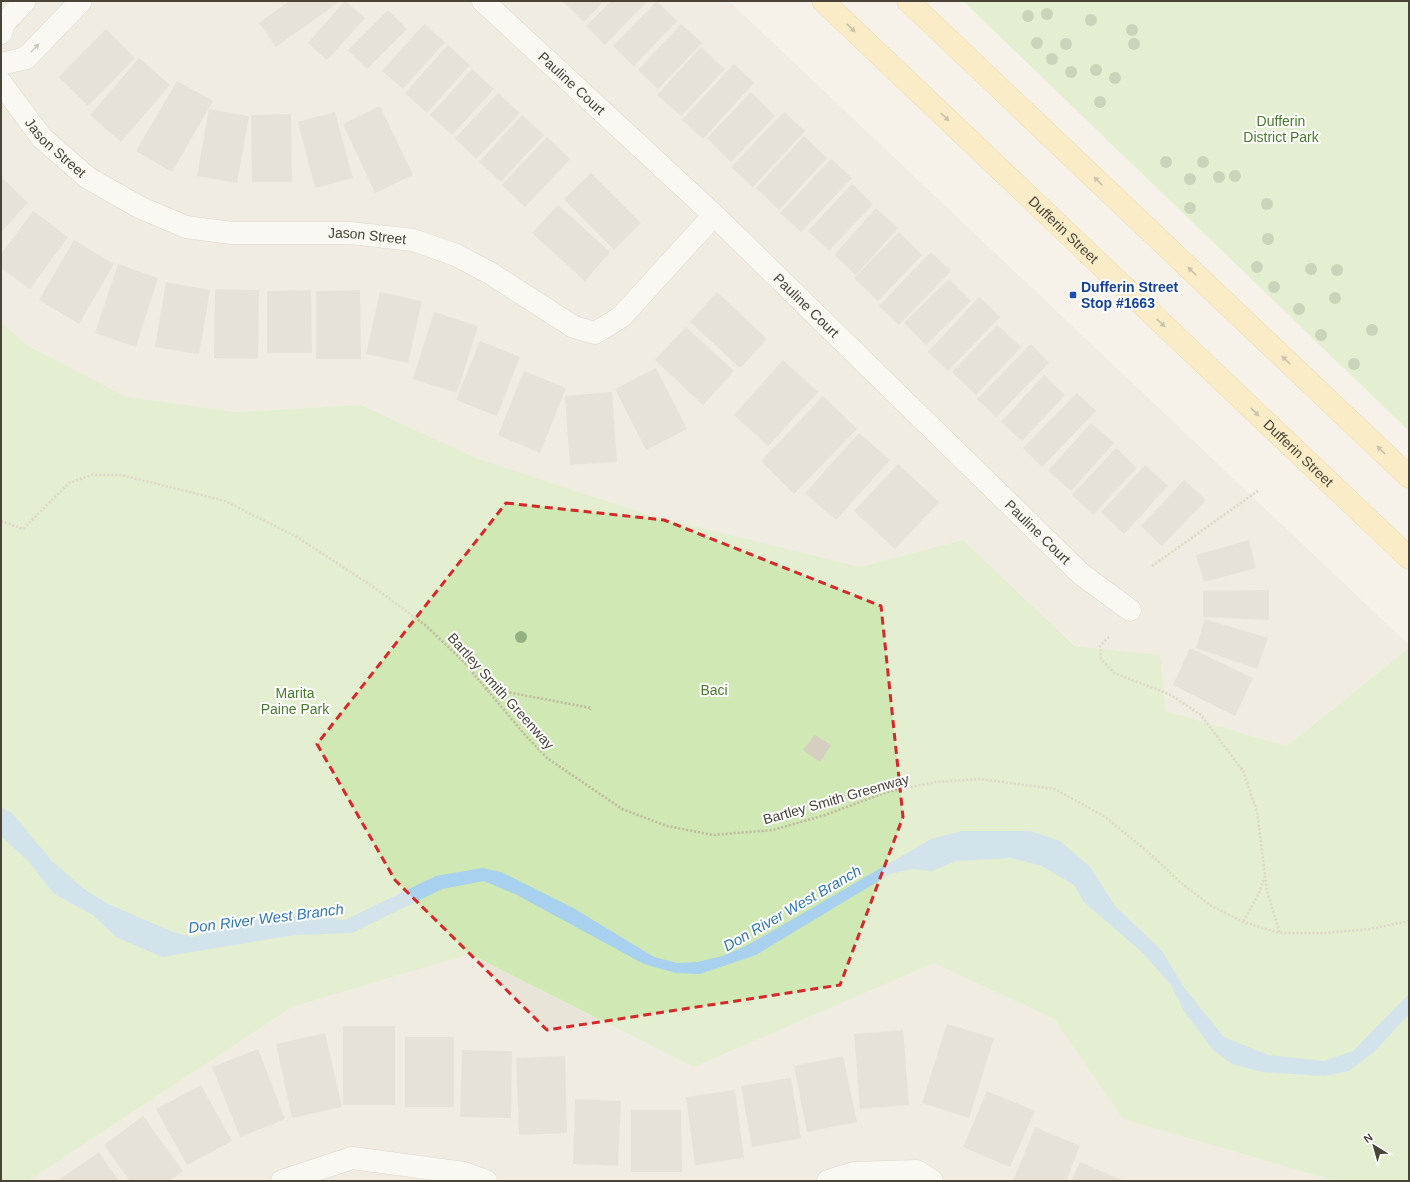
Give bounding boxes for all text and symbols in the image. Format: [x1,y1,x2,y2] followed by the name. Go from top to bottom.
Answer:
[846,23,856,33] one-way arrow
[30,43,40,53] one-way arrow
[535,48,608,118] street label: Pauline Court
[940,113,950,122] one-way arrow
[1243,113,1320,145] park label: Dufferin District Park
[22,115,89,181] street label: Jason Street
[1093,177,1103,186] one-way arrow
[1025,193,1102,267] street label: Dufferin Street
[328,225,407,247] street label: Jason Street
[1187,266,1197,276] one-way arrow
[770,270,842,341] street label: Pauline Court
[1081,279,1179,311] place label: Dufferin Street Stop #1663
[1068,290,1078,300] marker: Dufferin Street Stop #1663
[1156,318,1166,327] one-way arrow
[1281,356,1292,365] one-way arrow
[1251,407,1260,416] one-way arrow
[1260,416,1337,490] street label: Dufferin Street
[1376,445,1386,455] one-way arrow
[1002,496,1074,567] street label: Pauline Court
[445,630,557,752] street label: Bartley Smith Greenway
[700,682,728,698] park label: Baci
[261,685,330,717] park label: Marita Paine Park
[761,771,911,827] street label: Bartley Smith Greenway
[720,862,864,954] water label: Don River West Branch
[187,900,345,936] water label: Don River West Branch
[1354,1126,1394,1166] north arrow
[1361,1131,1375,1145] text: N

